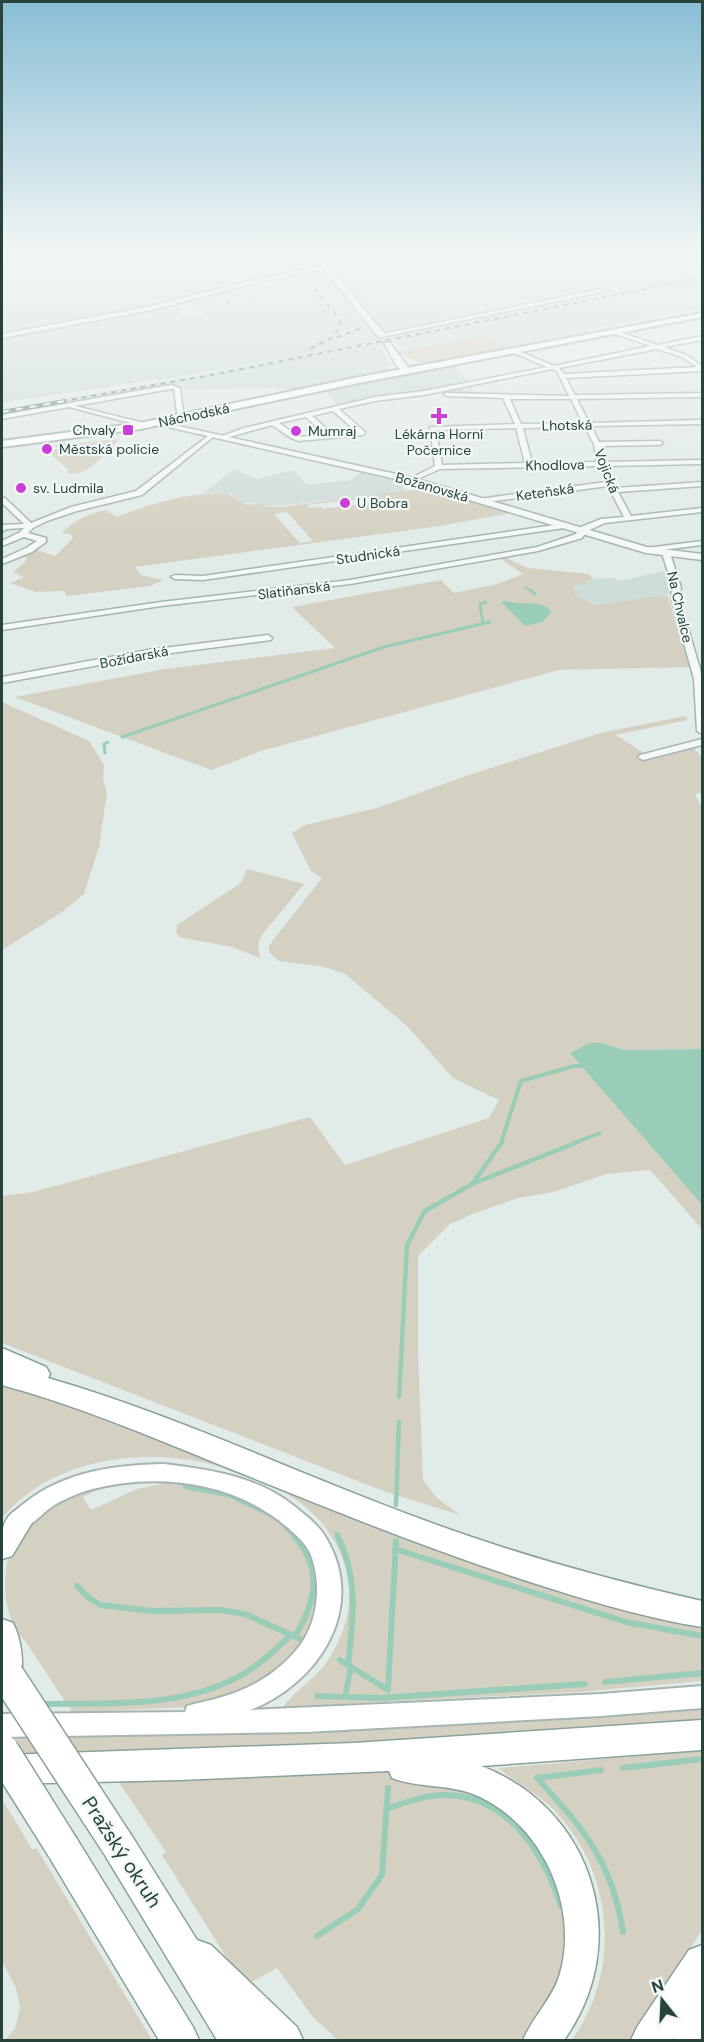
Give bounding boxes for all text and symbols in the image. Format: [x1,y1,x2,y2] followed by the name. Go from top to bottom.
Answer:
[157,399,231,431] street label: Náchodská
[432,409,446,423] marker: Lékárna Horní Počernice
[542,416,592,434] street label: Lhotská
[73,421,116,439] place label: Chvaly
[308,422,356,440] place label: Mumraj
[121,423,135,437] marker: Chvaly
[289,424,303,438] marker: Mumraj
[395,425,484,459] place label: Lékárna Horní Počernice
[59,440,159,458] place label: Městská policie
[40,442,54,456] marker: Městská policie
[590,446,624,496] street label: Vojická
[525,455,585,475] street label: Khodlova
[393,468,471,506] street label: Božanovská
[33,479,104,497] place label: sv. Ludmila
[515,479,575,505] street label: Keteňská
[14,481,28,495] marker: sv. Ludmila
[357,494,408,512] place label: U Bobra
[338,496,352,510] marker: U Bobra
[335,542,401,568] street label: Studnická
[663,570,697,644] street label: Na Chvalce
[257,577,331,603] street label: Slatiňanská
[98,642,170,672] street label: Božídarská
[76,1791,168,1913] street label: Pražský okruh
[632,1970,692,2030] north arrow
[649,1974,666,1998] text: N

